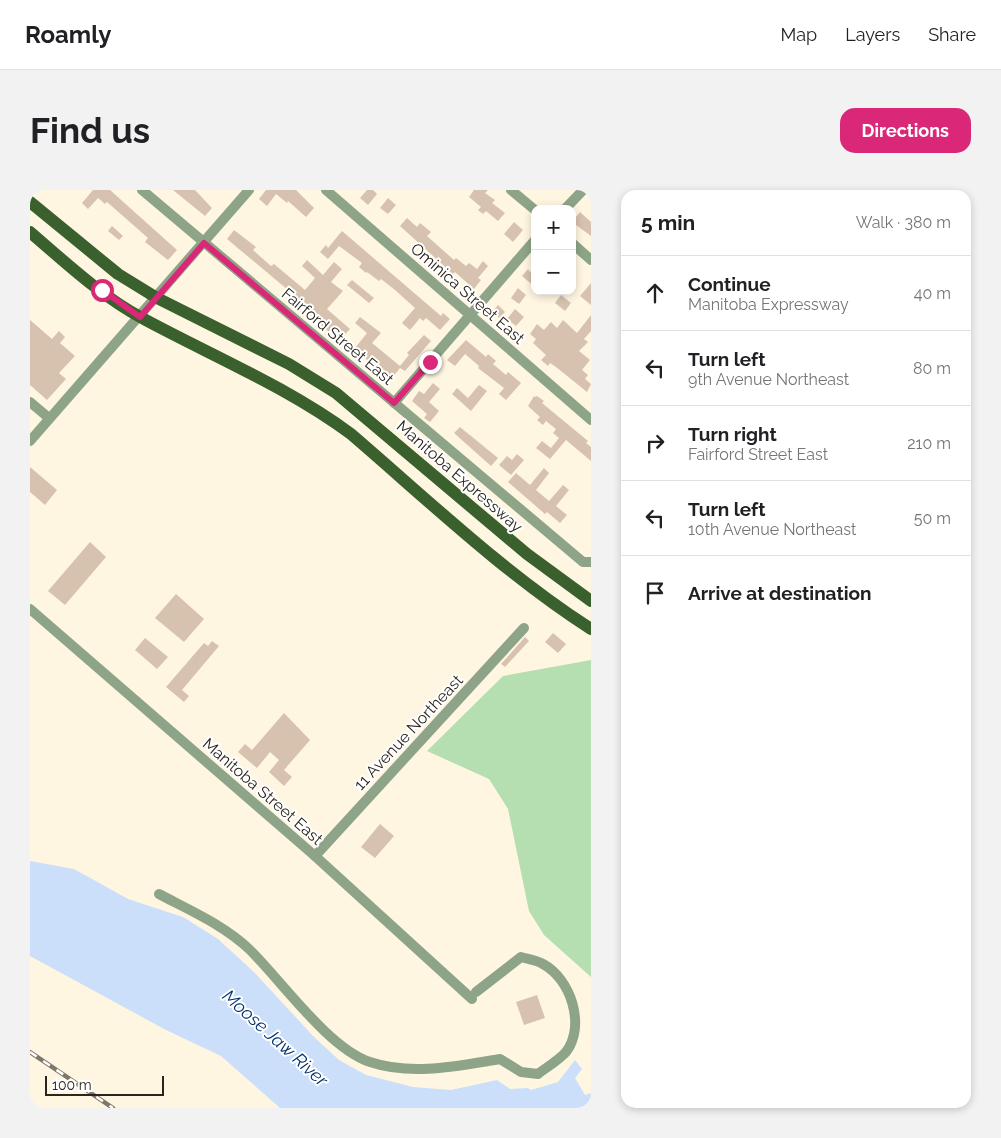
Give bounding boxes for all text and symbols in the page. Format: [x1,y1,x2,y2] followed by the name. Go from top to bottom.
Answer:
[25,20,111,49] text: Roamly
[781,24,817,45] text: Map
[845,24,900,45] text: Layers
[928,24,976,45] text: Share
[840,108,971,153] button: Directions
[30,110,150,151] text: Find us
[531,205,576,295] map controls
[531,205,576,250] button: +
[641,210,695,235] text: 5 min
[856,213,951,232] text: Walk · 380 m
[407,239,529,348] street label: Ominica Street East
[531,250,576,295] button: −
[688,273,771,295] text: Continue
[91,279,114,302] route start
[641,279,669,307] icon: ahead
[278,284,398,389] street label: Fairford Street East
[914,284,951,303] text: 40 m
[688,295,849,314] text: Manitoba Expressway
[688,348,765,370] text: Turn left
[419,351,442,374] route end
[641,354,669,382] icon: left
[913,359,951,378] text: 80 m
[688,370,849,389] text: 9th Avenue Northeast
[393,417,527,536] street label: Manitoba Expressway
[688,423,777,445] text: Turn right
[641,429,669,457] icon: right
[907,434,951,453] text: 210 m
[688,445,828,464] text: Fairford Street East
[688,498,765,520] text: Turn left
[641,504,669,532] icon: left
[914,509,951,528] text: 50 m
[688,520,856,539] text: 10th Avenue Northeast
[641,579,669,607] icon: arrive
[688,582,872,604] text: Arrive at destination
[350,670,467,794] street label: 11 Avenue Northeast
[199,734,327,849] street label: Manitoba Street East
[219,985,333,1091] water label: Moose Jaw River
[45,1073,164,1096] scale bar
[52,1077,92,1093] text: 100 m

